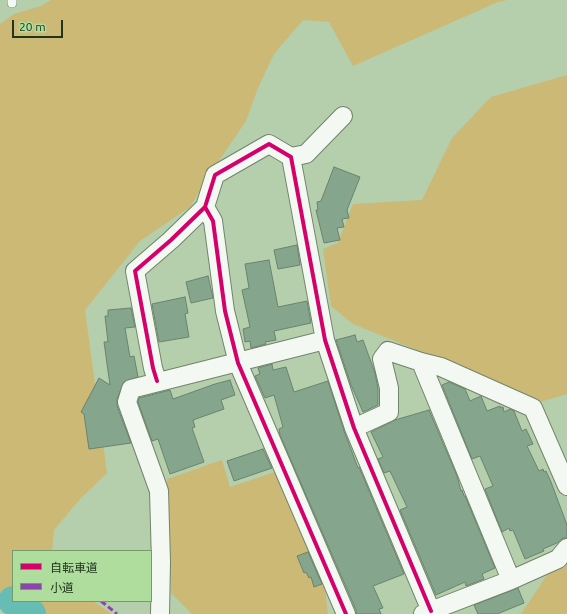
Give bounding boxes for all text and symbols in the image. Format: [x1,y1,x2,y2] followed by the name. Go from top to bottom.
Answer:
[14,12,65,38] scale bar
[19,20,46,33] text: 20 m
[12,550,152,602] legend
[50,561,98,574] text: 自転車道
[50,581,74,594] text: 小道

